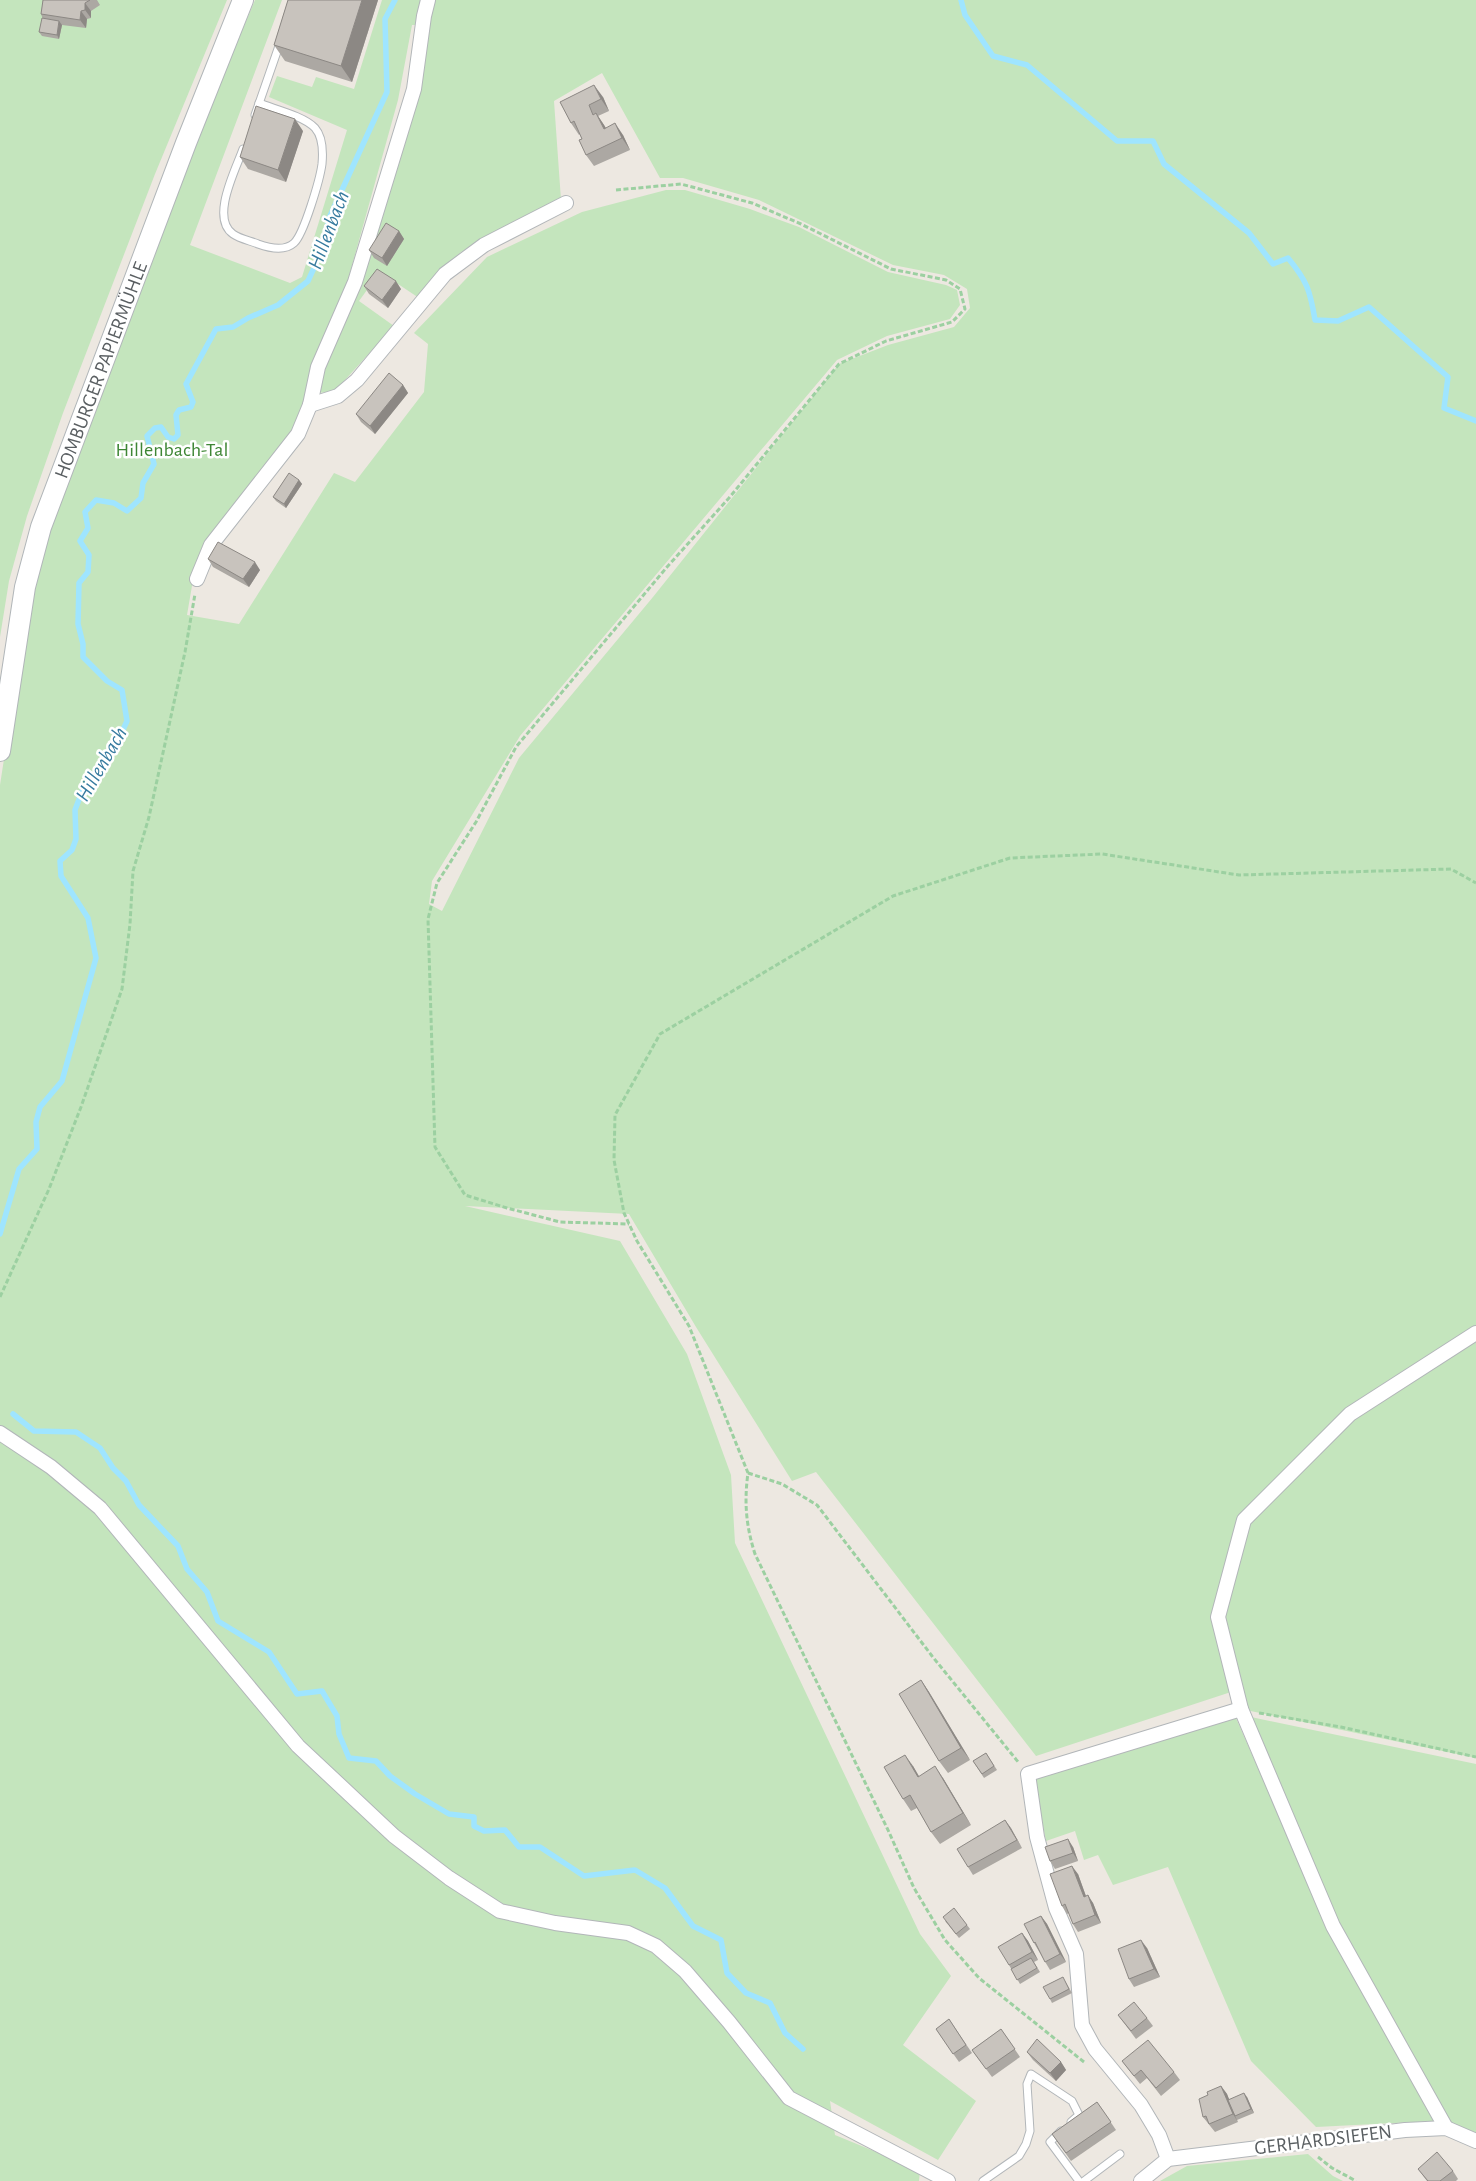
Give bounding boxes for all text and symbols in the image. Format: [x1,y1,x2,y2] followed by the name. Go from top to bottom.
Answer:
[304,188,353,272] water label: Hillenbach
[51,259,151,481] street label: HOMBURGER PAPIERMÜHLE
[116,440,228,460] park label: Hillenbach-Tal
[72,724,131,805] water label: Hillenbach
[1253,2122,1393,2158] street label: GERHARDSIEFEN

